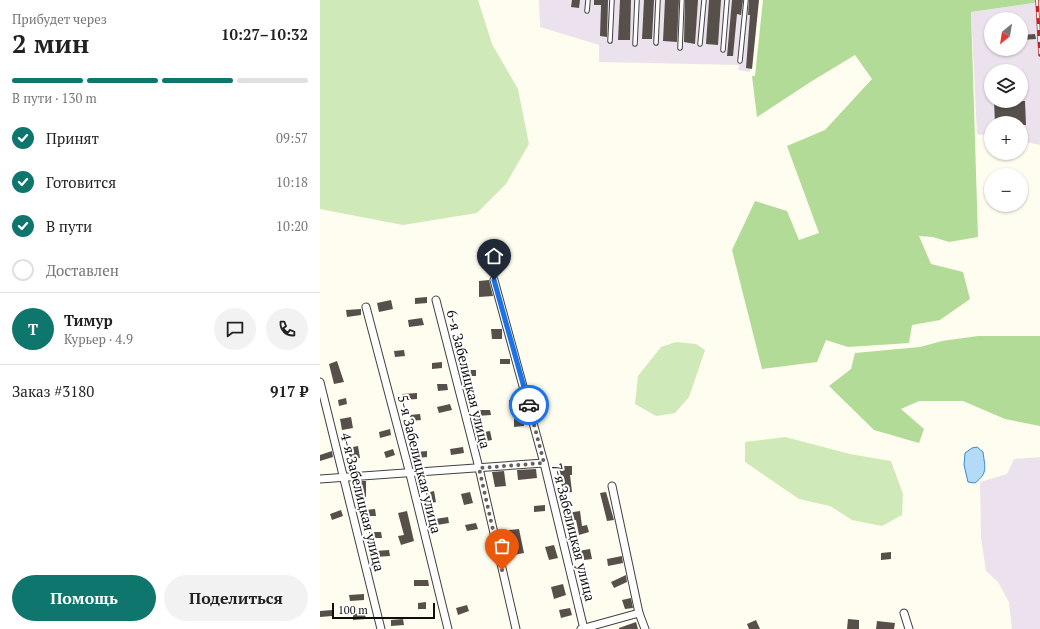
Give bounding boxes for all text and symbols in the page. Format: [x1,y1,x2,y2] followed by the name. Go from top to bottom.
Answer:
[12,10,107,28] text: Прибудет через
[984,12,1028,56] north arrow
[984,12,1028,212] map controls
[221,24,308,44] text: 10:27–10:32
[12,26,89,60] text: 2 мин
[984,64,1028,108] button: layers
[12,89,97,107] text: В пути · 130 m
[984,116,1028,160] button: +
[12,127,34,149] icon: check
[46,128,99,148] text: Принят
[276,129,308,147] text: 09:57
[984,168,1028,212] button: −
[12,171,34,193] icon: check
[46,172,116,192] text: Готовится
[276,173,308,191] text: 10:18
[12,215,34,237] icon: check
[46,216,92,236] text: В пути
[276,217,308,235] text: 10:20
[477,239,511,280] pin
[483,245,505,267] icon: home
[46,260,119,280] text: Доставлен
[214,308,256,350] button: chat
[266,308,308,350] button: phone
[443,308,495,450] street label: 6-я Забелицкая улица
[64,310,113,330] text: Тимур
[28,319,38,339] text: Т
[64,330,133,348] text: Курьер · 4.9
[12,381,94,401] text: Заказ #3180
[270,381,308,401] text: 917 ₽
[509,385,549,425] courier
[394,393,446,535] street label: 5-я Забелицкая улица
[518,394,540,416] icon: car
[337,431,389,573] street label: 4-я Забелицкая улица
[548,461,600,603] street label: 7-я Забелицкая улица
[485,529,519,570] pin
[491,535,513,557] icon: bag
[12,575,156,621] button: Помощь
[164,575,308,621] button: Поделиться
[332,601,435,620] scale bar
[338,603,368,617] text: 100 m

